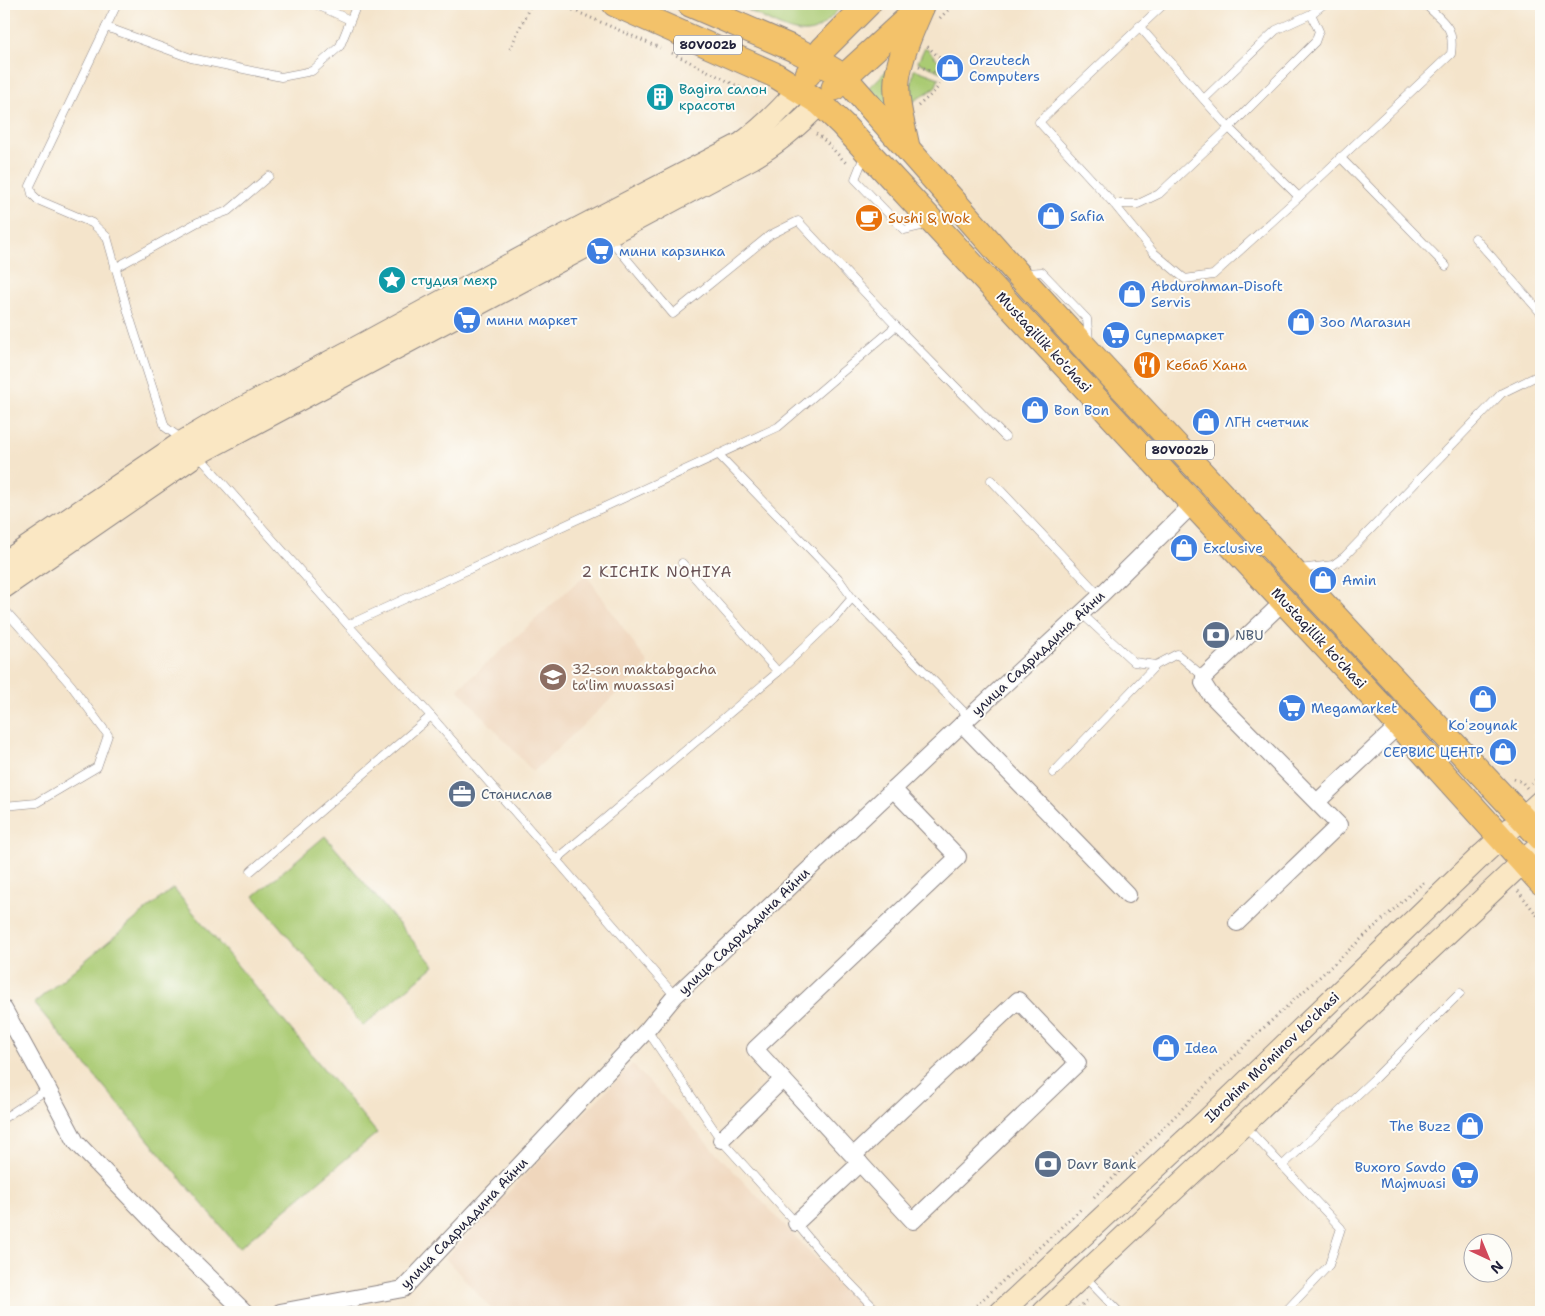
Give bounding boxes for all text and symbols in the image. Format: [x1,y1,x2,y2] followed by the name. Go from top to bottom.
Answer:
[674,36,742,54] road number: 80V002b
[969,51,1040,85] place label: Orzutech Computers
[935,53,965,83] shop icon: Orzutech Computers
[679,80,767,114] place label: Bagira салон красоты
[645,82,675,112] building icon: Bagira салон красоты
[1036,201,1066,231] shop icon: Safia
[854,203,884,233] cafe icon: Sushi & Wok
[1070,207,1104,225] place label: Safia
[888,209,970,227] place label: Sushi & Wok
[585,236,615,266] supermarket icon: мини карзинка
[619,242,725,260] place label: мини карзинка
[377,265,407,295] place icon: студия мехр
[411,271,498,289] place label: студия мехр
[1151,277,1283,311] place label: Abdurohman-Disoft Servis
[1117,279,1147,309] shop icon: Abdurohman-Disoft Servis
[993,288,1095,396] street label: Mustaqillik ko'chasi
[452,305,482,335] supermarket icon: мини маркет
[1286,307,1316,337] shop icon: Зоо Магазин
[486,311,578,329] place label: мини маркет
[1320,313,1411,331] place label: Зоо Магазин
[1101,320,1131,350] supermarket icon: Супермаркет
[1135,326,1225,344] place label: Супермаркет
[1132,350,1162,380] restaurant icon: Кебаб Хана
[1166,356,1247,374] place label: Кебаб Хана
[1020,395,1050,425] shop icon: Bon Bon
[1054,401,1110,419] place label: Bon Bon
[1191,407,1221,437] shop icon: ЛГН счетчик
[1225,413,1309,431] place label: ЛГН счетчик
[1146,440,1214,460] road number: 80V002b
[1169,533,1199,563] shop icon: Exclusive
[1203,539,1263,557] place label: Exclusive
[581,562,733,582] district label: 2 KICHIK NOHIYA
[1308,565,1338,595] shop icon: Amin
[1342,571,1377,589] place label: Amin
[1268,584,1370,692] street label: Mustaqillik ko'chasi
[968,586,1108,720] street label: улица Садриддина Айни
[1201,620,1231,650] bank icon: NBU
[1235,626,1264,644] place label: NBU
[572,660,717,694] place label: 32-son maktabgacha ta'lim muassasi
[538,662,568,692] school or university icon: 32-son maktabgacha ta'lim muassasi
[1468,684,1498,714] shop icon: Koʻzoynak
[1277,693,1307,723] supermarket icon: Megamarket
[1311,699,1397,717] place label: Megamarket
[1448,716,1518,734] place label: Koʻzoynak
[1488,737,1518,767] shop icon: СЕРВИС ЦЕНТР
[1383,743,1484,761] place label: СЕРВИС ЦЕНТР
[447,779,477,809] office icon: Станислав
[481,785,552,803] place label: Станислав
[675,863,813,999] street label: улица Садриддина Айни
[1201,988,1343,1126] street label: Ibrohim Mo'minov ko'chasi
[1151,1033,1181,1063] shop icon: Idea
[1185,1039,1218,1057] place label: Idea
[1455,1111,1485,1141] shop icon: The Buzz
[1389,1117,1451,1135] place label: The Buzz
[1033,1149,1063,1179] bank icon: Davr Bank
[396,1154,532,1292] street label: улица Садриддина Айни
[1067,1155,1136,1173] place label: Davr Bank
[1355,1158,1446,1192] place label: Buxoro Savdo Majmuasi
[1450,1160,1480,1190] supermarket icon: Buxoro Savdo Majmuasi
[1462,1234,1512,1284] north arrow
[1487,1257,1507,1278] text: N

